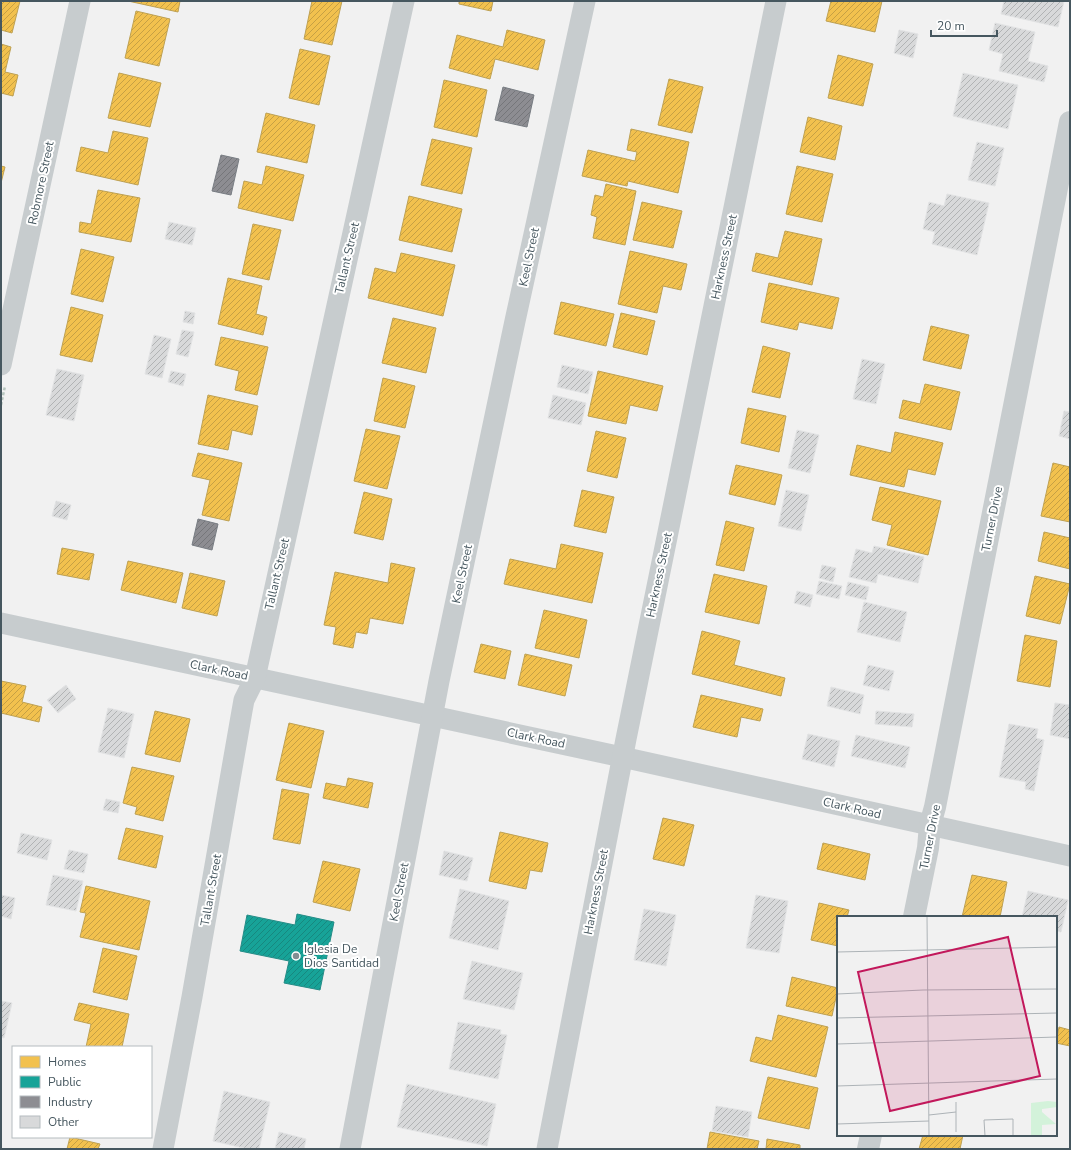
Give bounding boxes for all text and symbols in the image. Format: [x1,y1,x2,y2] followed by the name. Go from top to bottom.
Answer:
[931,12,997,38] scale bar
[937,18,965,34] text: 20 m
[24,139,58,226] street label: Robmore Street
[707,212,741,301] street label: Harkness Street
[331,220,363,295] street label: Tallant Street
[515,225,543,288] street label: Keel Street
[978,485,1006,553] street label: Turner Drive
[642,530,676,619] street label: Harkness Street
[261,536,293,611] street label: Tallant Street
[448,542,476,605] street label: Keel Street
[188,656,250,684] street label: Clark Road
[505,724,567,752] street label: Clark Road
[821,794,883,822] street label: Clark Road
[916,803,944,871] street label: Turner Drive
[580,847,612,936] street label: Harkness Street
[197,852,225,927] street label: Tallant Street
[385,860,413,923] street label: Keel Street
[837,916,1057,1136] inset map
[304,941,379,971] place label: Iglesia De Dios Santidad
[291,951,301,961] marker: Iglesia De Dios Santidad
[12,1046,152,1138] legend
[48,1054,86,1070] text: Homes
[48,1074,82,1090] text: Public
[48,1094,93,1110] text: Industry
[48,1114,80,1130] text: Other

